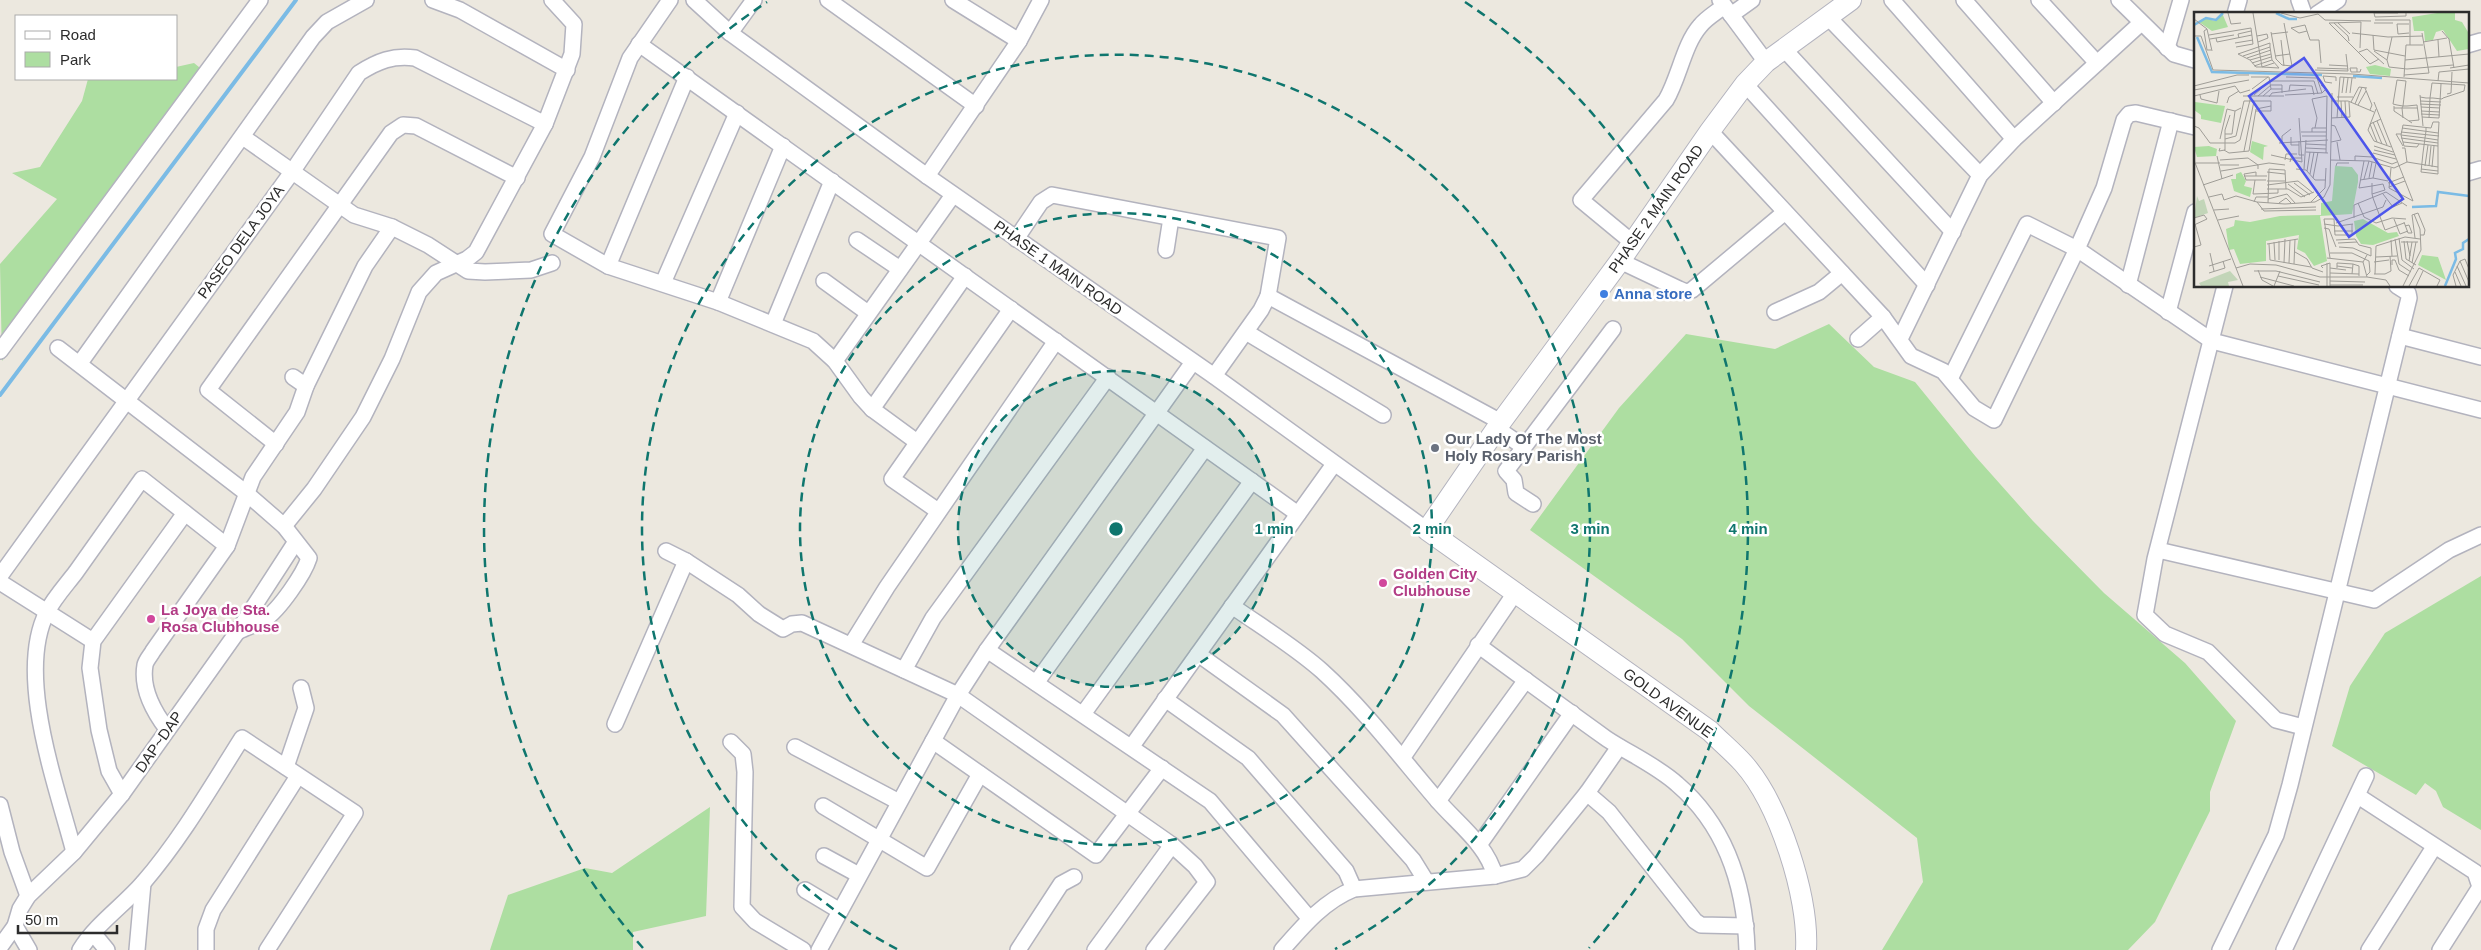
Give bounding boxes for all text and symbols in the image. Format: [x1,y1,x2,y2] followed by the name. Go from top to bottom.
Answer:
[2194,12,2468,288] inset map
[15,15,178,80] legend
[60,26,96,43] text: Road
[60,51,91,68] text: Park
[1605,141,1706,276] street label: PHASE 2 MAIN ROAD
[194,182,287,301] street label: PASEO DELA JOYA
[991,217,1126,318] street label: PHASE 1 MAIN ROAD
[1614,285,1692,302] place label: Anna store
[1598,288,1610,300] marker: Anna store
[1445,430,1602,464] place label: Our Lady Of The Most Holy Rosary Parish
[1429,442,1441,454] marker: Our Lady Of The Most Holy Rosary Parish
[1107,520,1125,538] centre of rings
[1254,520,1294,537] text: 1 min
[1412,520,1452,537] text: 2 min
[1570,520,1610,537] text: 3 min
[1728,520,1768,537] text: 4 min
[1393,565,1478,599] place label: Golden City Clubhouse
[1377,577,1389,589] marker: Golden City Clubhouse
[161,601,279,635] place label: La Joya de Sta. Rosa Clubhouse
[145,613,157,625] marker: La Joya de Sta. Rosa Clubhouse
[1620,664,1716,741] street label: GOLD AVENUE
[131,708,186,775] street label: DAP~DAP
[18,902,116,934] scale bar
[25,911,58,928] text: 50 m

